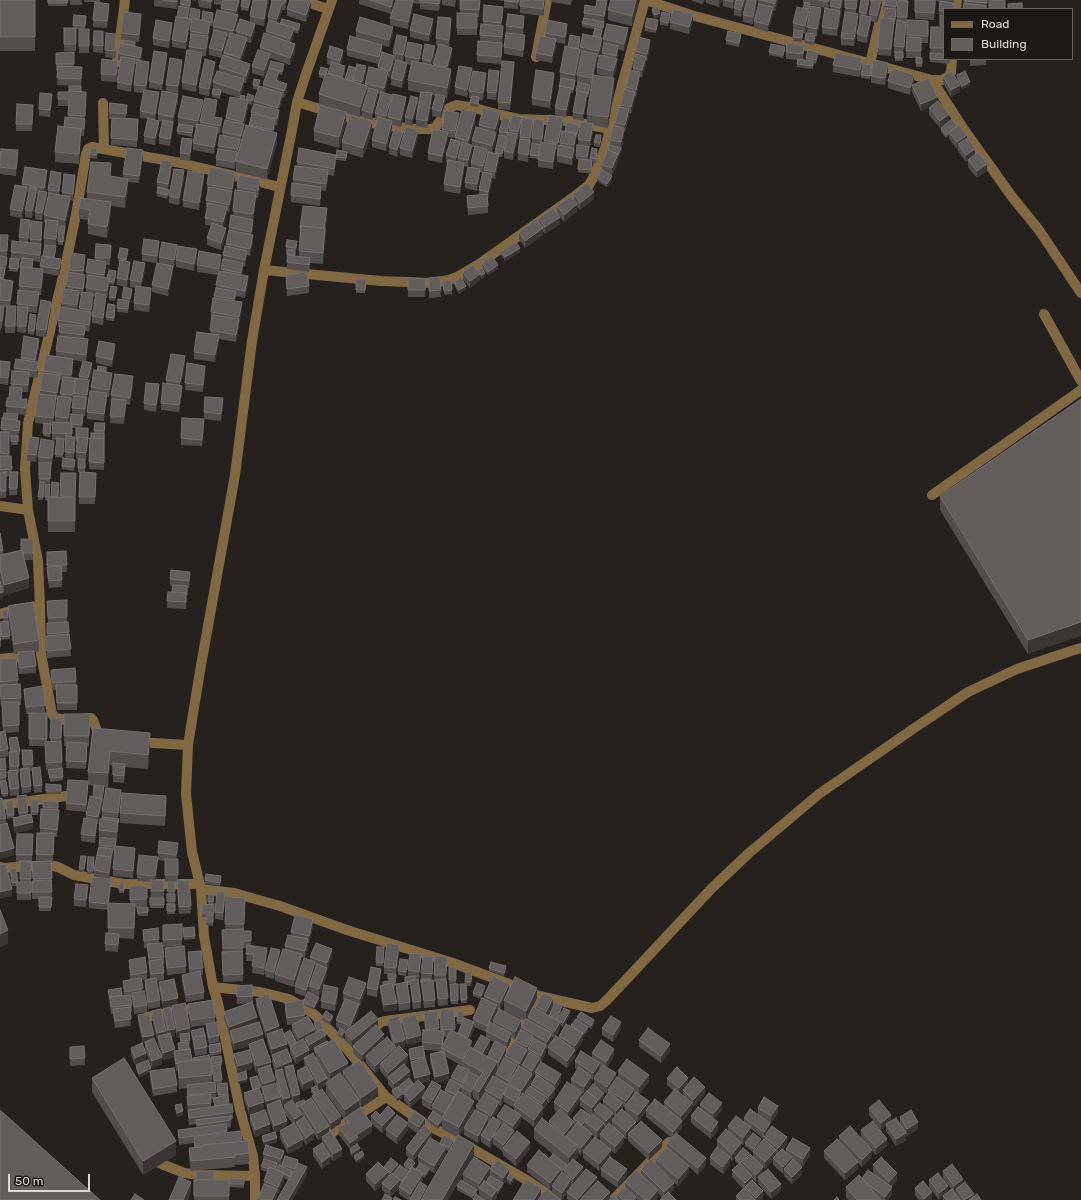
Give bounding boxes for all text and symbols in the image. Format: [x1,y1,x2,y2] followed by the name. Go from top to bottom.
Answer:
[943,8,1073,60] legend
[981,17,1009,31] text: Road
[981,37,1027,51] text: Building
[10,1166,92,1192] scale bar
[15,1174,43,1188] text: 50 m

